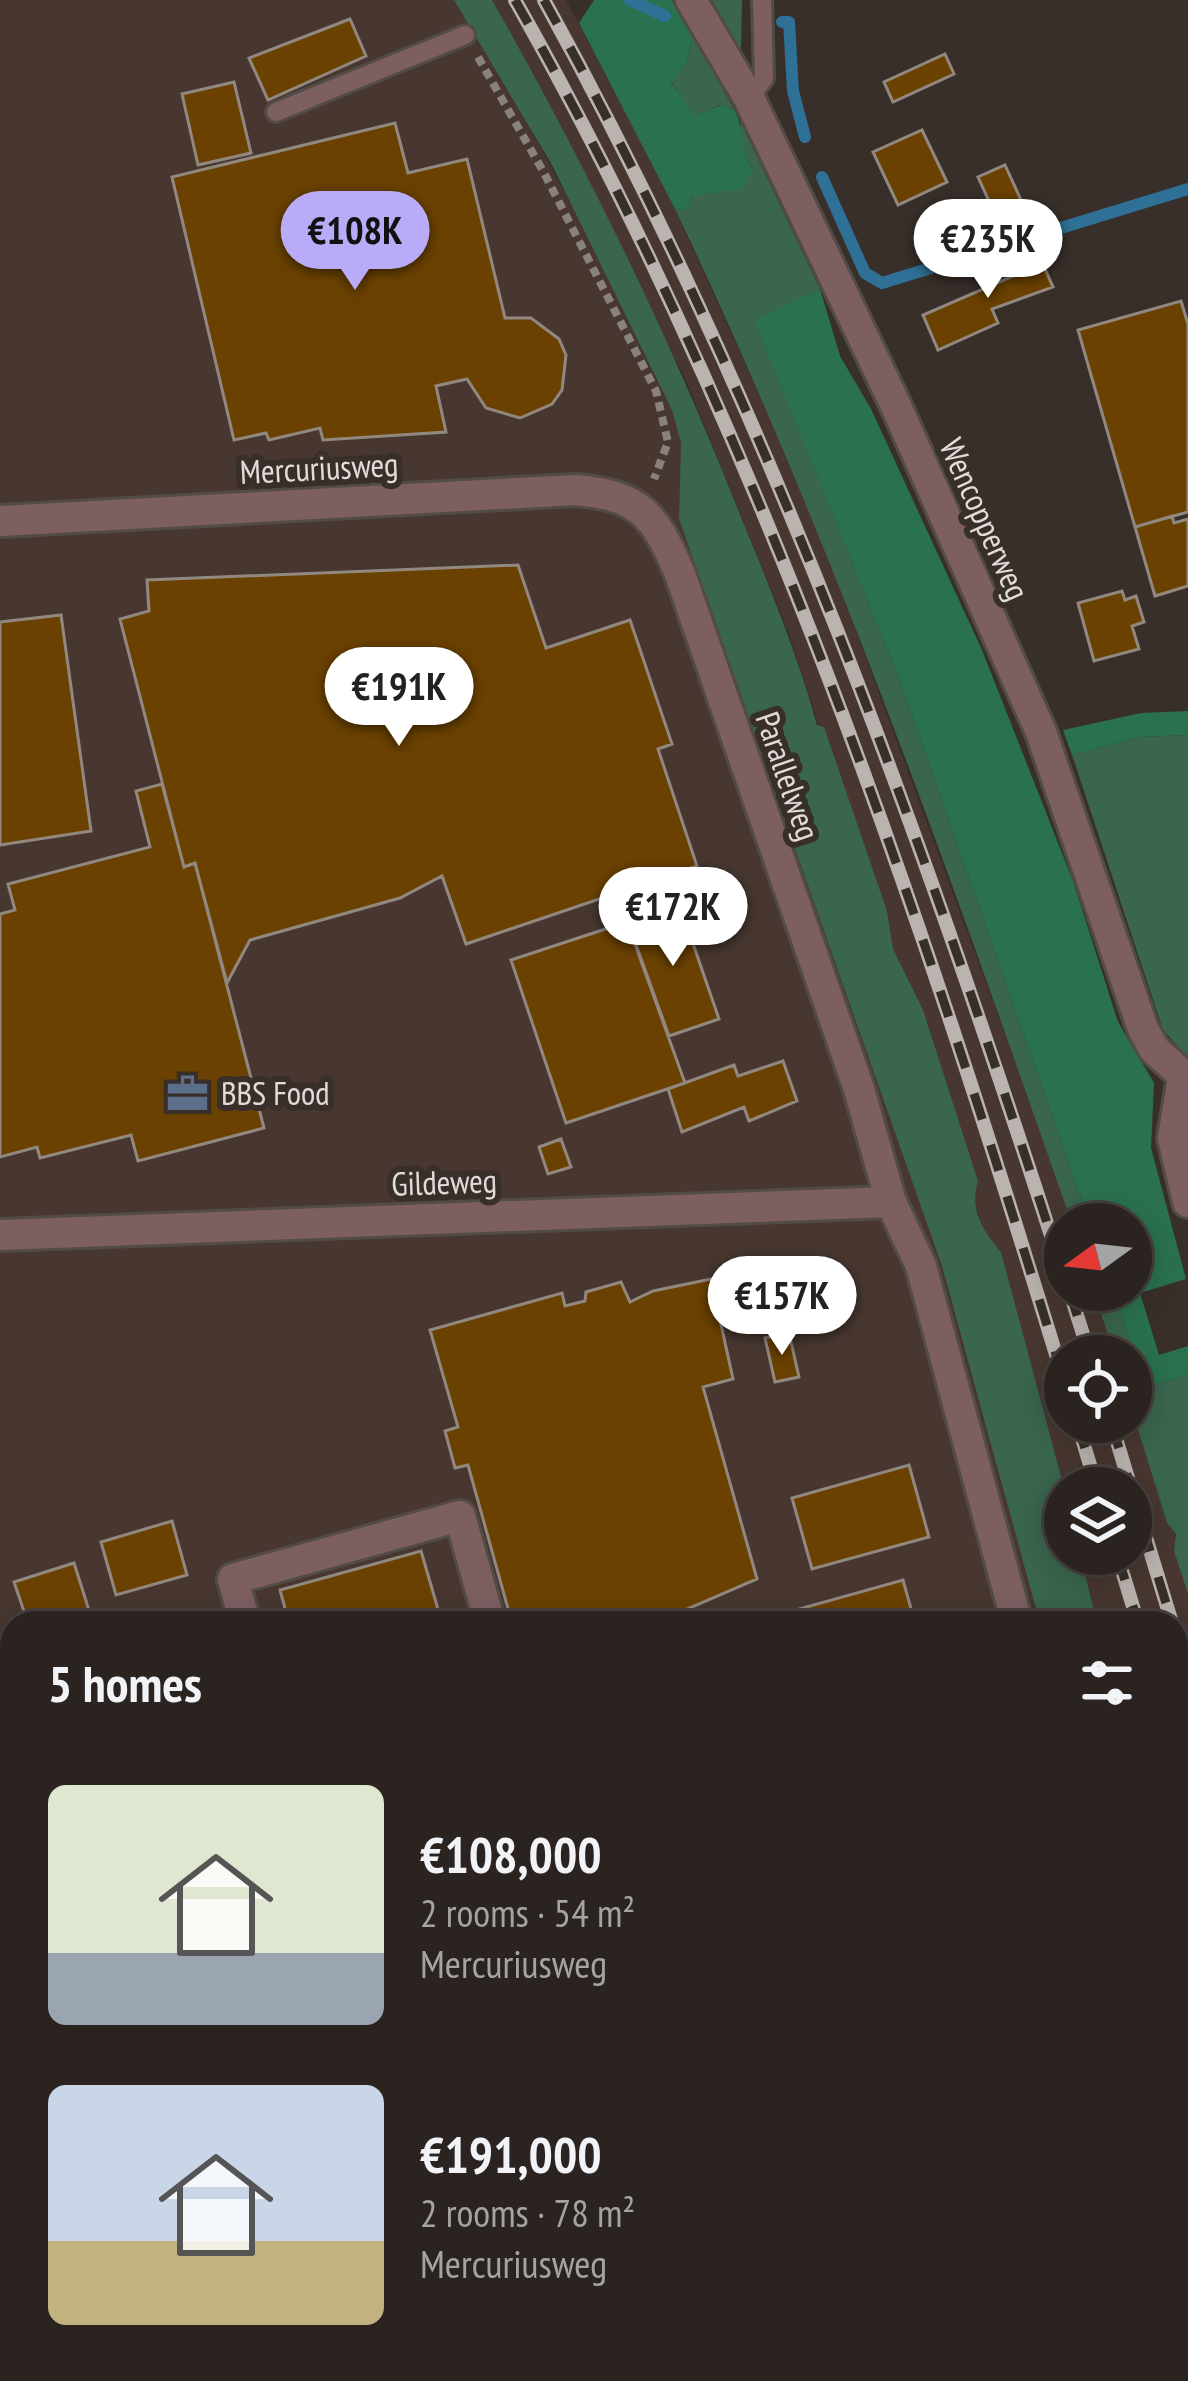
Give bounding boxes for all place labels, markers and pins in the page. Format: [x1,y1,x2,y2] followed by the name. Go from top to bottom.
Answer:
[271,191,439,293] pin: €108K
[904,199,1072,301] pin: €235K
[315,647,483,749] pin: €191K
[589,867,757,969] pin: €172K
[164,1070,210,1116] office icon: BBS Food
[221,1071,330,1114] place label: BBS Food
[698,1256,866,1358] pin: €157K

